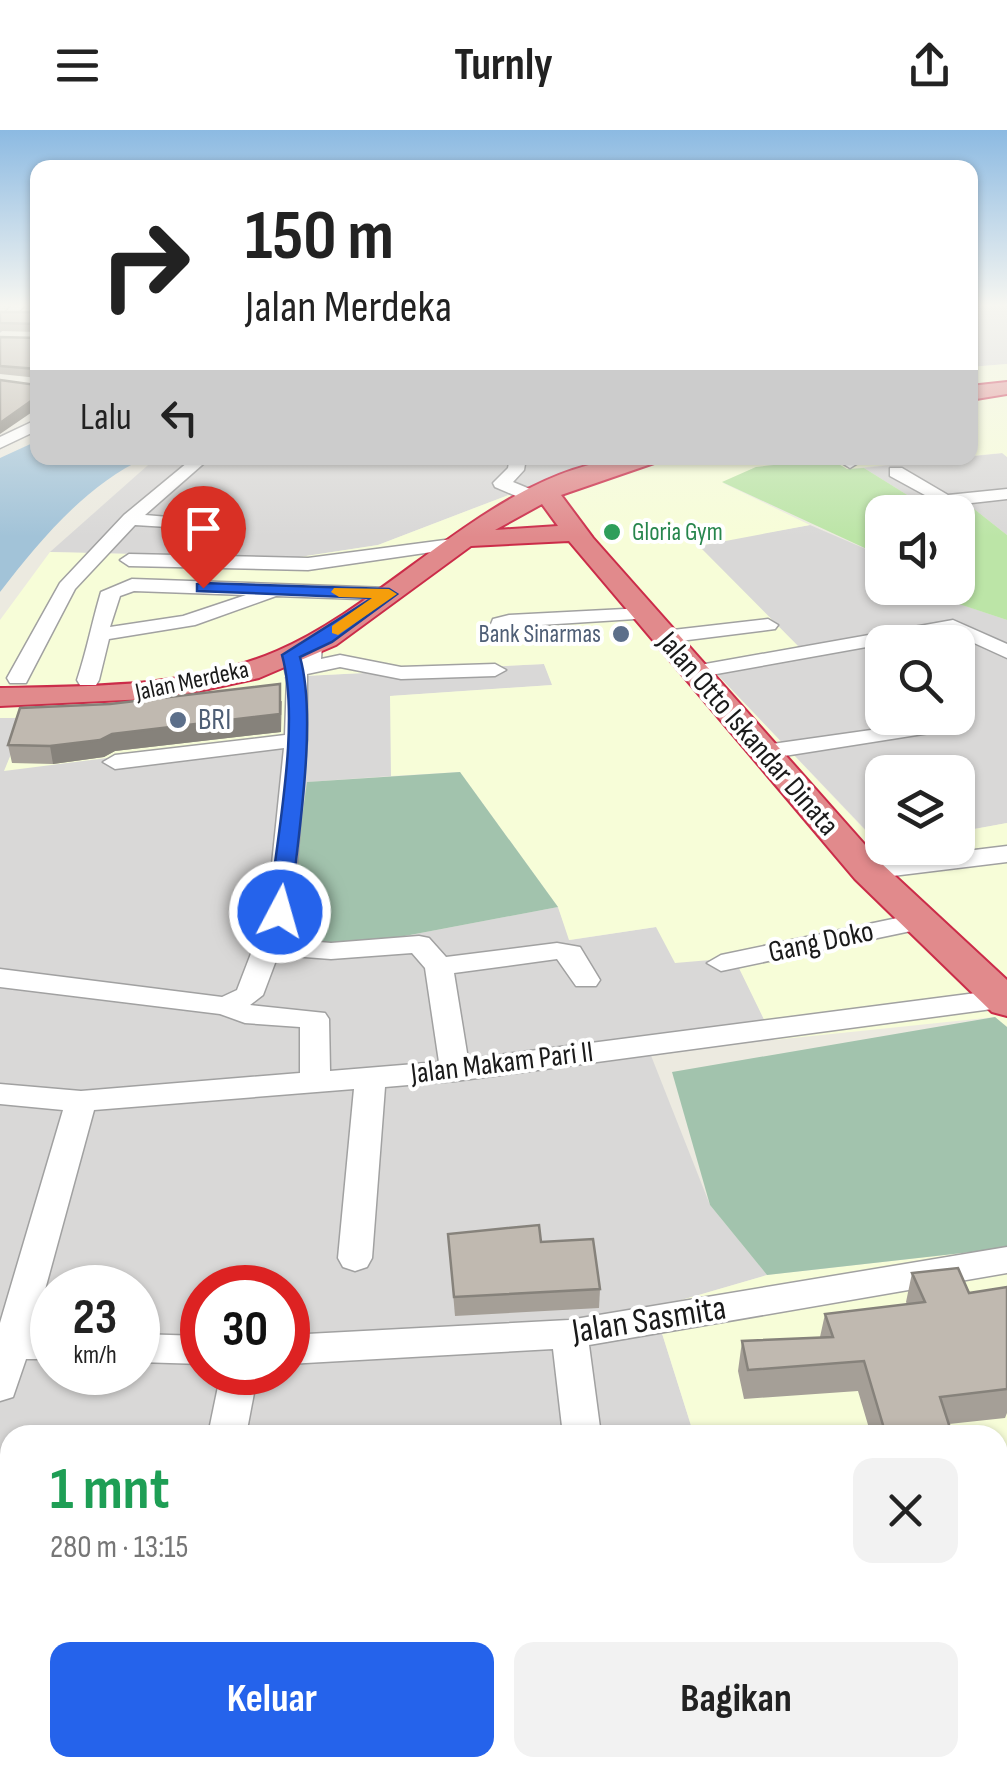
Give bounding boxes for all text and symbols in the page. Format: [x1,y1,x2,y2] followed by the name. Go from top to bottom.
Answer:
[50,38,105,93] icon: menu
[454,38,553,93] text: Turnly
[902,38,957,93] icon: share
[245,195,394,279] text: 150 m
[80,200,210,330] icon: right
[245,280,452,335] text: Jalan Merdeka
[152,390,207,445] icon: left
[80,395,132,440] text: Lalu
[161,486,246,589] pin
[865,495,975,865] map controls
[865,495,975,605] button: sound
[176,501,231,556] icon: arrive
[632,517,723,548] place label: Gloria Gym
[601,521,623,543] marker: Gloria Gym
[478,619,601,650] place label: Bank Sinarmas
[610,623,632,645] marker: Bank Sinarmas
[649,624,846,843] street label: Jalan Otto Iskandar Dinata
[865,625,975,735] button: search
[132,654,251,708] street label: Jalan Merdeka
[198,702,231,738] place label: BRI
[167,709,189,731] marker: BRI
[865,755,975,865] button: layers
[228,860,332,964] position arrow
[765,913,877,971] street label: Gang Doko
[408,1034,595,1092] street label: Jalan Makam Pari II
[180,1265,310,1395] speed limit sign: 30
[568,1287,729,1354] street label: Jalan Sasmita
[73,1288,117,1348] text: 23
[73,1340,117,1371] text: km/h
[50,1454,169,1526] text: 1 mnt
[853,1458,958,1563] button: close
[50,1528,188,1567] text: 280 m · 13:15
[50,1642,494,1757] button: Keluar
[514,1642,958,1757] button: Bagikan

